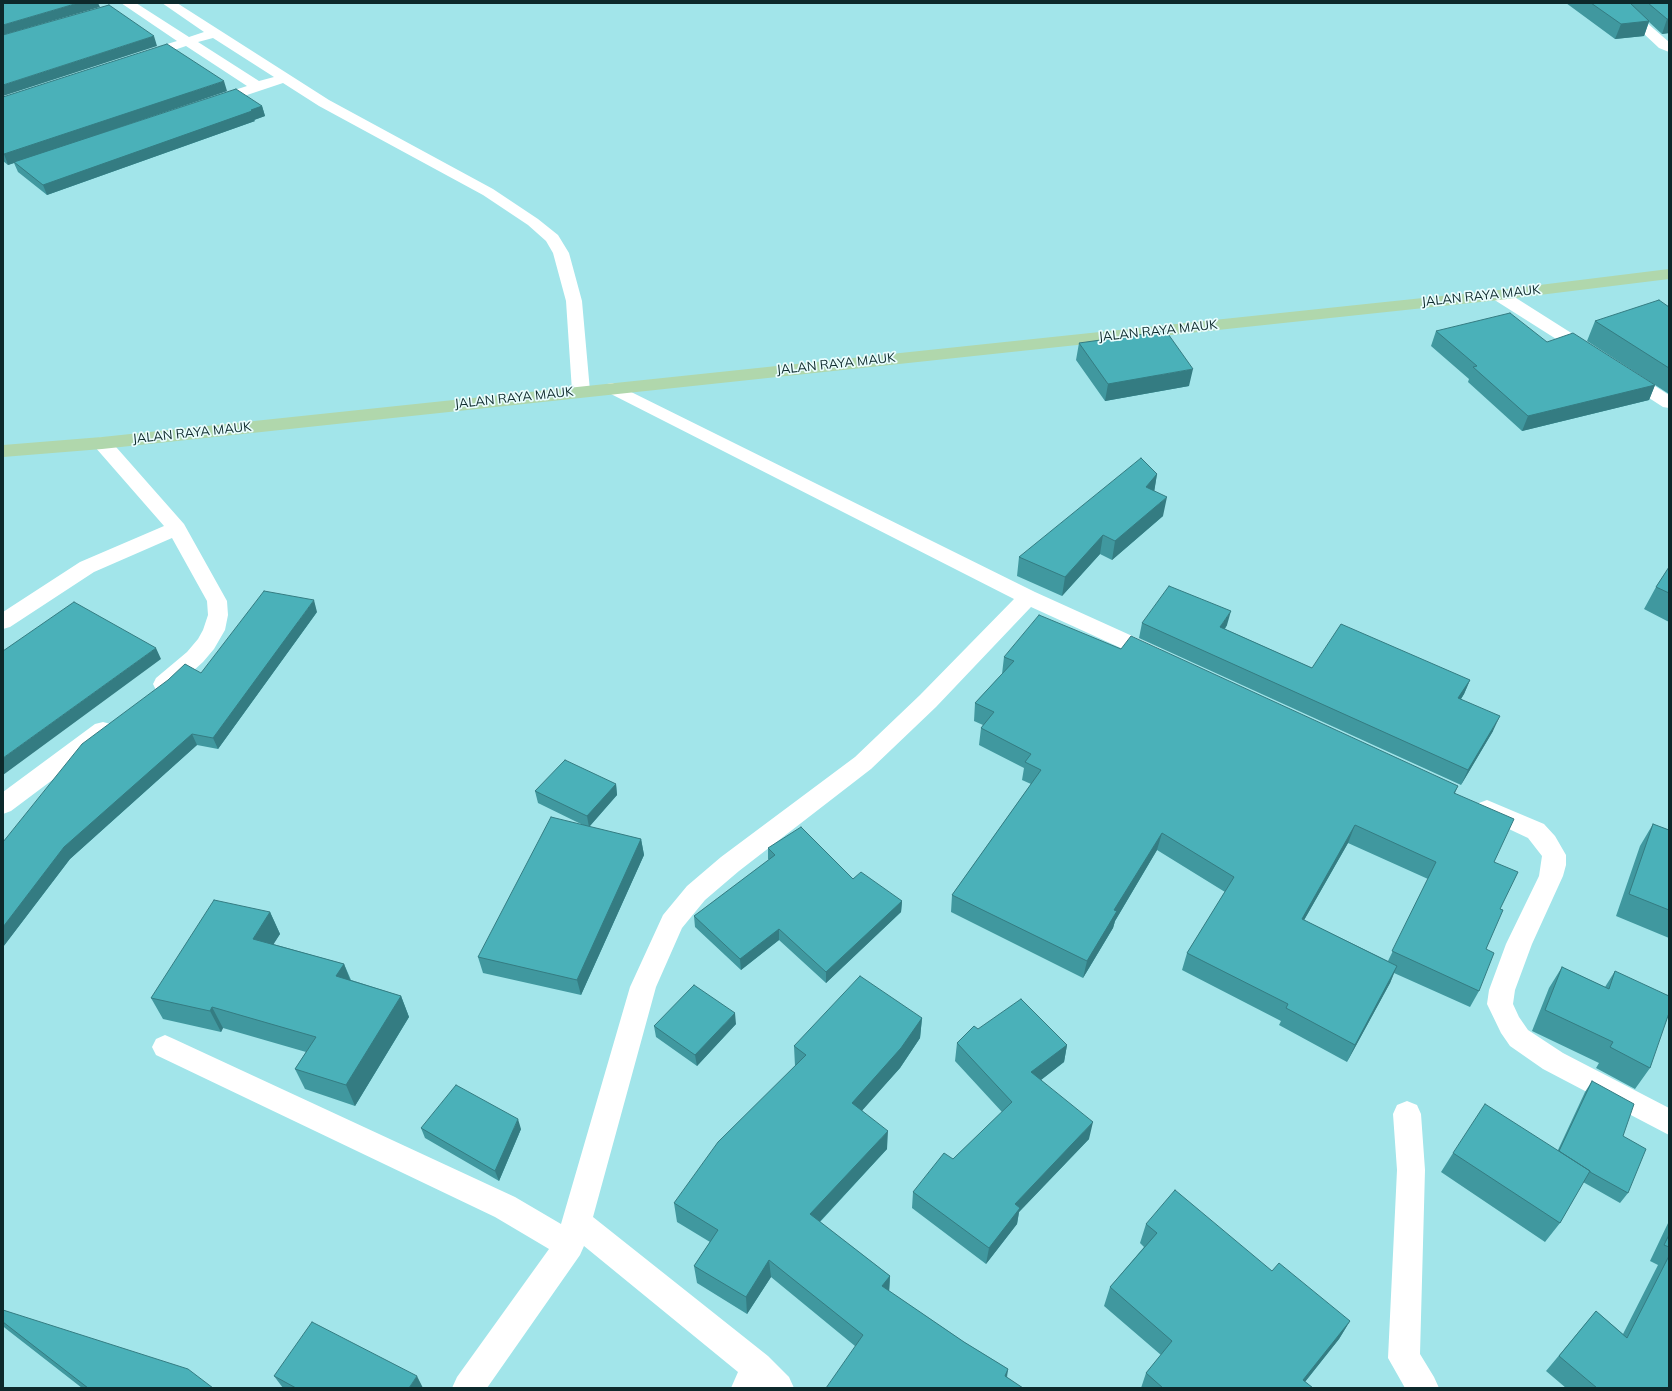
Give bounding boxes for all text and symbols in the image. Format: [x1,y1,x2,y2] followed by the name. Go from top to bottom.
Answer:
[1421,282,1541,310] street label: JALAN RAYA MAUK
[1098,317,1218,345] street label: JALAN RAYA MAUK
[776,350,896,378] street label: JALAN RAYA MAUK
[454,384,574,412] street label: JALAN RAYA MAUK
[132,419,252,447] street label: JALAN RAYA MAUK

